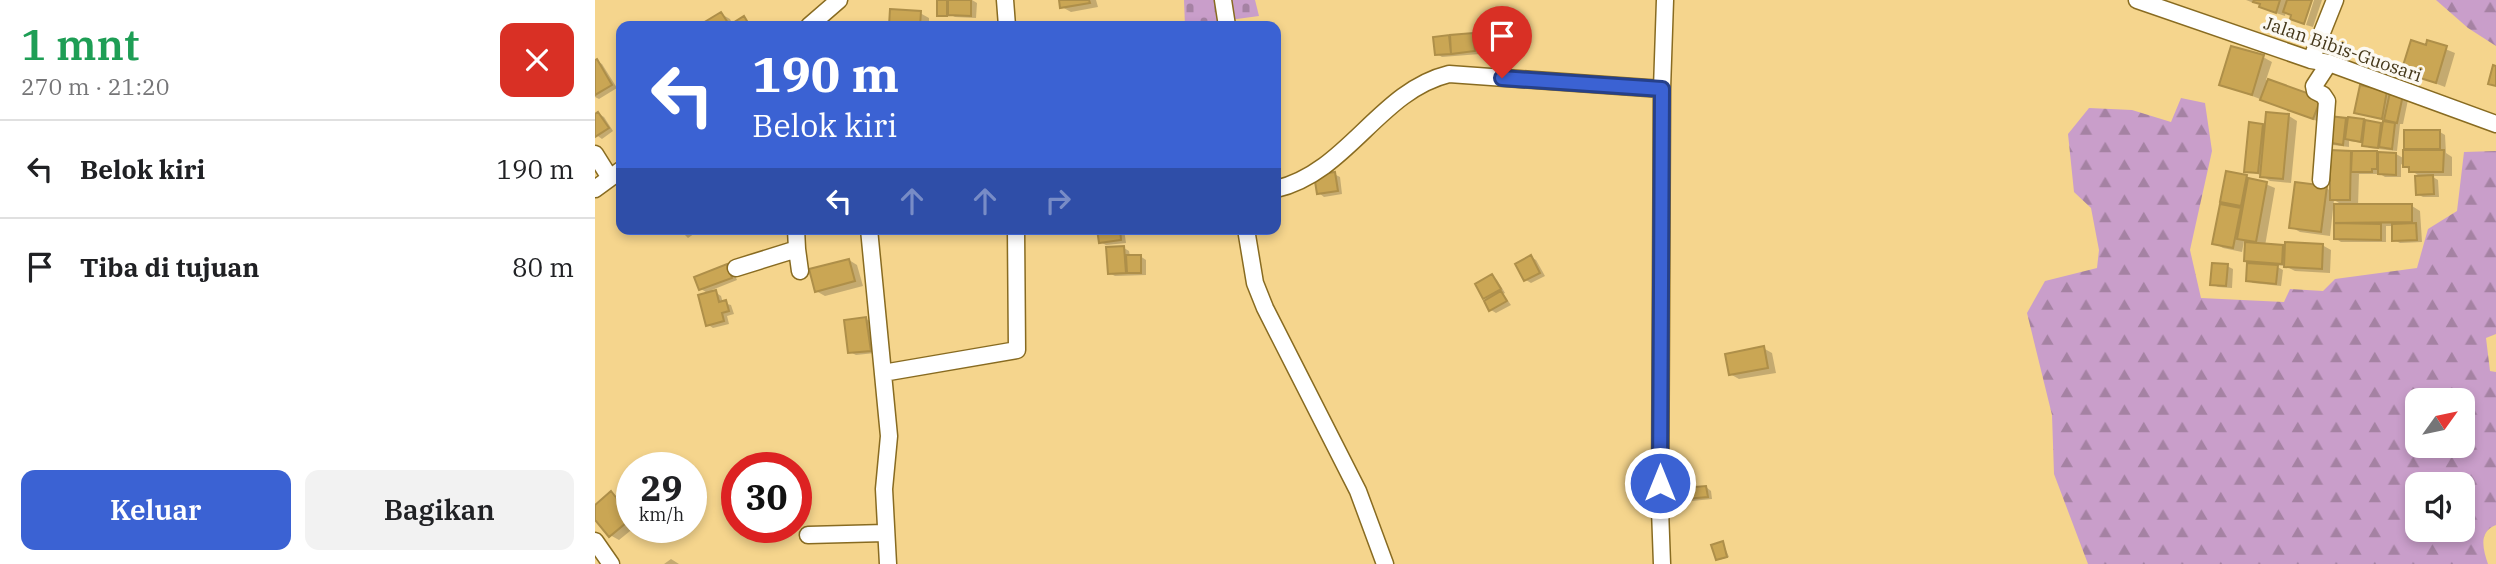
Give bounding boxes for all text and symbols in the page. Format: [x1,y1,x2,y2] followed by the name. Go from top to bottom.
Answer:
[1472,6,1532,78] pin
[2261,11,2425,87] street label: Jalan Bibis-Guosari
[21,17,139,72] text: 1 mnt
[1483,17,1521,55] icon: arrive
[500,23,574,97] button: close
[752,42,899,105] text: 190 m
[637,49,728,140] icon: left
[21,71,170,101] text: 270 m · 21:20
[752,104,897,146] text: Belok kiri
[21,150,59,188] icon: left
[80,152,205,186] text: Belok kiri
[496,152,574,186] text: 190 m
[820,182,858,220] icon: left
[893,182,931,220] icon: ahead
[966,182,1004,220] icon: ahead
[1039,182,1077,220] icon: right
[21,248,59,286] icon: arrive
[80,250,260,284] text: Tiba di tujuan
[512,250,574,284] text: 80 m
[2405,388,2475,458] north arrow
[2405,388,2475,542] map controls
[1623,446,1697,520] position arrow
[721,452,812,543] speed limit sign: 30
[640,465,683,511] text: 29
[21,470,291,550] button: Keluar
[305,470,574,550] button: Bagikan
[2405,472,2475,542] button: sound
[639,503,684,526] text: km/h

